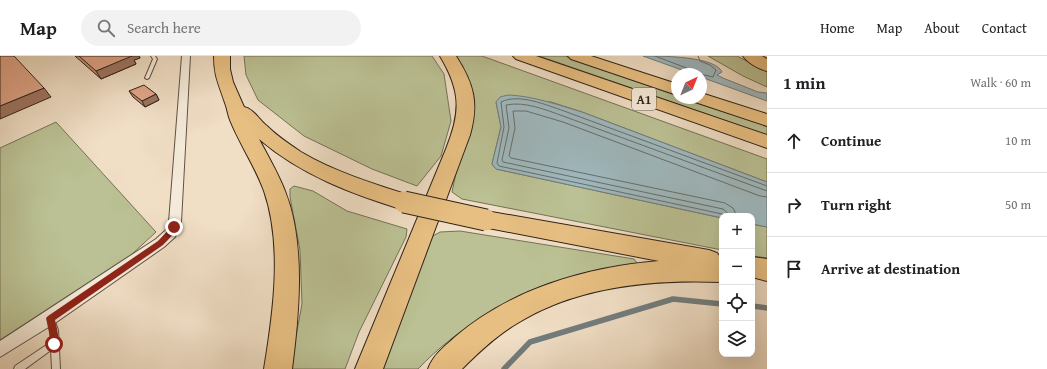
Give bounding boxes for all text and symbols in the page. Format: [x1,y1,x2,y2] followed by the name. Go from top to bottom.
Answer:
[81,10,361,46] search box
[20,14,57,42] text: Map
[95,17,117,39] icon: search
[127,17,201,38] text: Search here
[820,18,855,38] text: Home
[877,18,902,38] text: Map
[924,18,960,38] text: About
[982,18,1027,38] text: Contact
[671,68,707,104] north arrow
[783,70,825,95] text: 1 min
[970,73,1031,92] text: Walk · 60 m
[632,88,656,110] road number: Α1
[783,130,805,152] icon: ahead
[821,130,882,151] text: Continue
[1005,131,1031,150] text: 10 m
[783,194,805,216] icon: right
[821,194,892,215] text: Turn right
[1005,195,1031,214] text: 50 m
[719,213,755,357] map controls
[719,213,755,249] button: +
[165,218,183,236] route end
[719,249,755,285] button: −
[783,258,805,280] icon: arrive
[821,258,960,279] text: Arrive at destination
[719,285,755,321] button: locate
[719,321,755,357] button: layers
[45,335,63,353] route start

